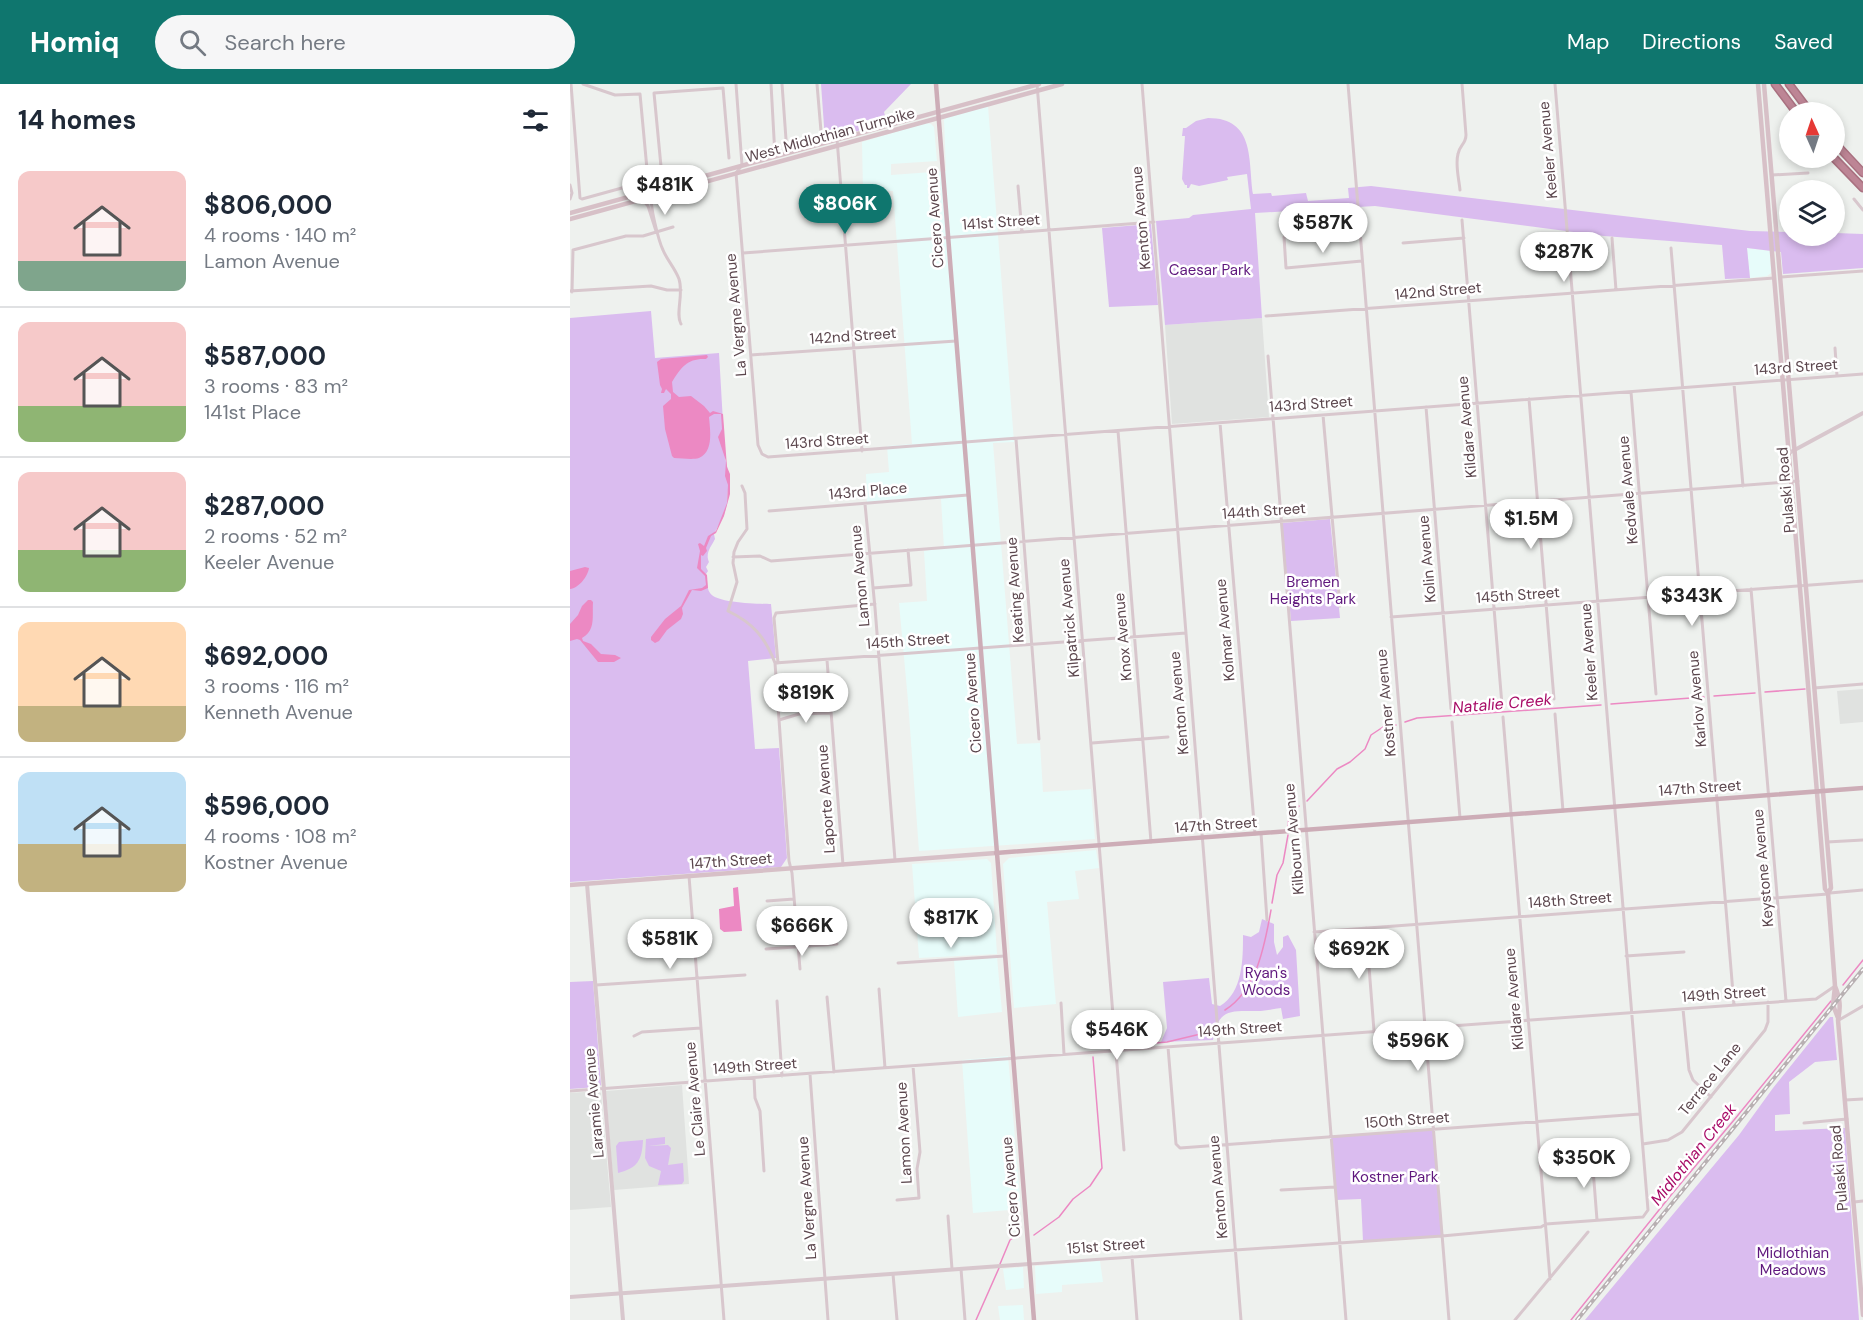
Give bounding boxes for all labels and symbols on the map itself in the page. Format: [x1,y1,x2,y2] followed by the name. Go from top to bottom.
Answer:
[1534,100,1562,200] street label: Keeler Avenue
[1779,102,1845,168] north arrow
[743,103,917,167] street label: West Midlothian Turnpike
[623,165,707,216] pin: $481K
[1127,166,1155,270] street label: Kenton Avenue
[922,167,948,269] street label: Cicero Avenue
[803,184,887,235] pin: $806K
[1281,203,1365,254] pin: $587K
[961,209,1041,235] street label: 141st Street
[1522,232,1606,283] pin: $287K
[721,253,751,377] street label: La Vergne Avenue
[1169,260,1252,280] park label: Caesar Park
[1394,277,1482,305] street label: 142nd Street
[809,323,897,349] street label: 142nd Street
[1753,354,1839,380] street label: 143rd Street
[1453,375,1481,479] street label: Kildare Avenue
[1268,391,1354,417] street label: 143rd Street
[784,428,870,454] street label: 143rd Street
[1613,435,1643,545] street label: Kedvale Avenue
[1772,446,1800,534] street label: Pulaski Road
[828,478,908,504] street label: 143rd Place
[1221,498,1307,524] street label: 144th Street
[1489,499,1573,550] pin: $1.5M
[1413,514,1441,604] street label: Kolin Avenue
[846,524,874,628] street label: Lamon Avenue
[1001,536,1029,644] street label: Keating Avenue
[1054,558,1084,678] street label: Kilpatrick Avenue
[1270,572,1357,609] park label: Bremen Heights Park
[1650,576,1734,627] pin: $343K
[1211,578,1239,682] street label: Kolmar Avenue
[1475,582,1561,608] street label: 145th Street
[1109,592,1137,682] street label: Knox Avenue
[1576,603,1602,701] street label: Keeler Avenue
[865,628,951,654] street label: 145th Street
[1371,648,1401,758] street label: Kostner Avenue
[1683,650,1711,748] street label: Karlov Avenue
[1165,651,1193,755] street label: Kenton Avenue
[960,652,986,754] street label: Cicero Avenue
[764,673,848,724] pin: $819K
[1451,689,1553,718] water label: Natalie Creek
[812,744,840,854] street label: Laporte Avenue
[1658,775,1742,801] street label: 147th Street
[1279,782,1309,896] street label: Kilbourn Avenue
[1748,808,1778,928] street label: Keystone Avenue
[1174,812,1258,838] street label: 147th Street
[689,848,773,874] street label: 147th Street
[1527,887,1613,913] street label: 148th Street
[909,898,993,949] pin: $817K
[760,906,844,957] pin: $666K
[628,919,712,970] pin: $581K
[1317,929,1401,980] pin: $692K
[1500,947,1528,1051] street label: Kildare Avenue
[1242,963,1290,1000] park label: Ryan's Woods
[1681,981,1767,1007] street label: 149th Street
[1075,1010,1159,1061] pin: $546K
[1197,1016,1283,1042] street label: 149th Street
[1376,1021,1460,1072] pin: $596K
[1674,1038,1746,1120] street label: Terrace Lane
[680,1041,710,1157] street label: Le Claire Avenue
[579,1047,609,1159] street label: Laramie Avenue
[712,1053,798,1079] street label: 149th Street
[891,1082,917,1184] street label: Lamon Avenue
[1646,1098,1742,1210] water label: Midlothian Creek
[1364,1107,1450,1133] street label: 150th Street
[1825,1124,1853,1212] street label: Pulaski Road
[1204,1135,1232,1239] street label: Kenton Avenue
[793,1136,821,1260] street label: La Vergne Avenue
[997,1136,1025,1238] street label: Cicero Avenue
[1542,1138,1626,1189] pin: $350K
[1352,1167,1439,1187] park label: Kostner Park
[1066,1233,1146,1259] street label: 151st Street
[1757,1243,1829,1280] park label: Midlothian Meadows

